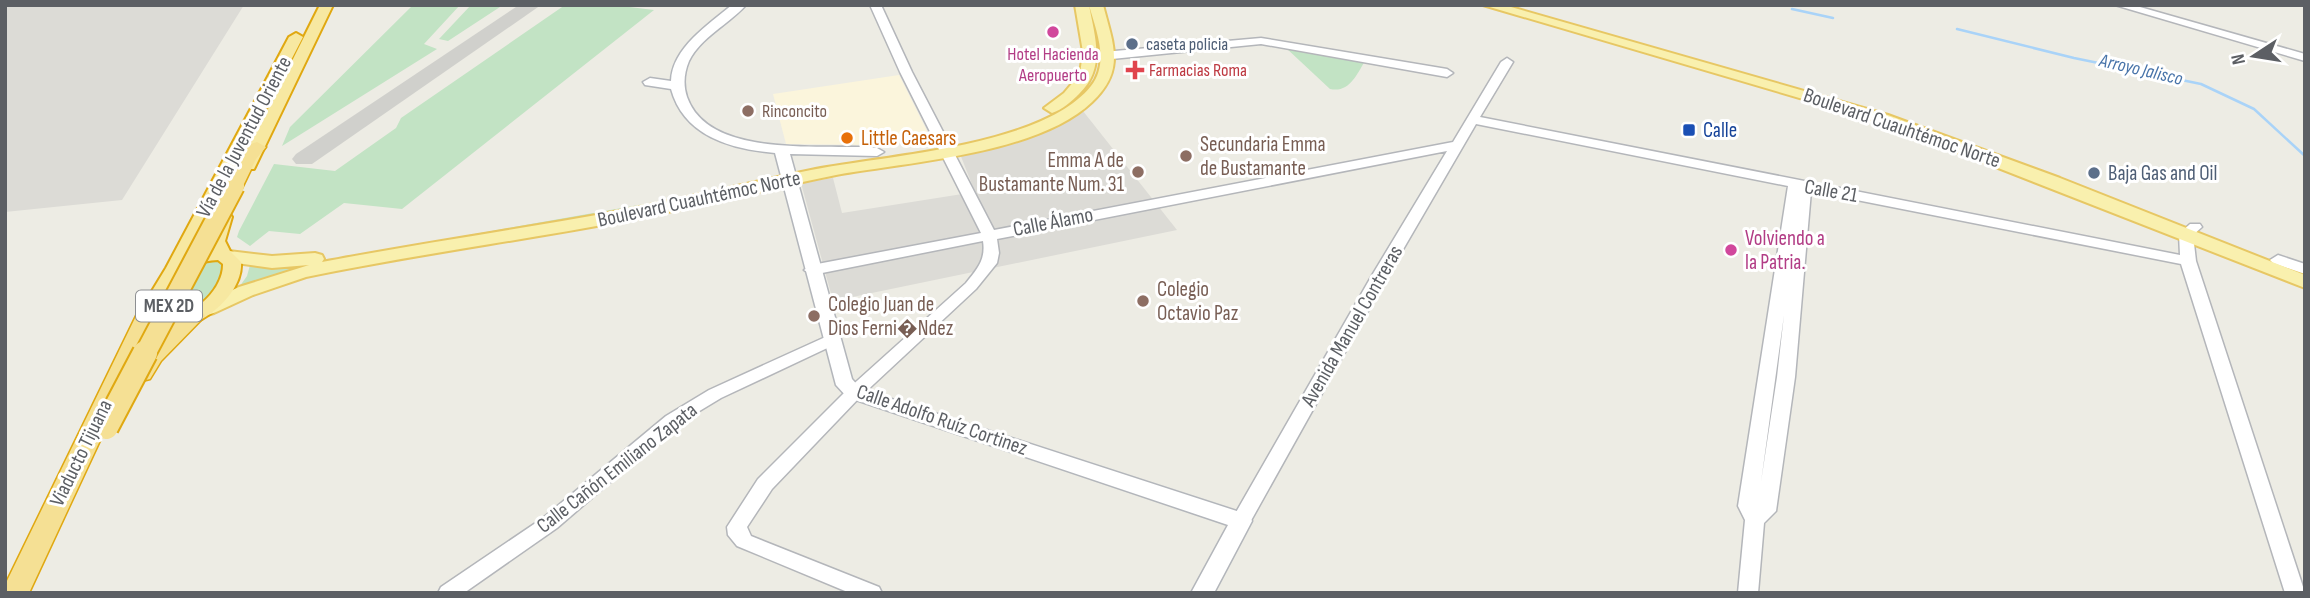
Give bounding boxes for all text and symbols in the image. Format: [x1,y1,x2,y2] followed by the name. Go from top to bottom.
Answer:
[2219,21,2289,91] north arrow
[1045,24,1061,40] marker: Hotel Hacienda Aeropuerto
[1146,34,1228,55] place label: caseta policia
[1124,36,1140,52] marker: caseta policia
[1007,44,1099,86] place label: Hotel Hacienda Aeropuerto
[2096,49,2185,91] water label: Arroyo Jalisco
[191,52,297,222] street label: Vía de la Juventud Oriente
[2227,52,2251,67] text: N
[1149,60,1247,81] place label: Farmacias Roma
[1127,62,1143,78] marker: Farmacias Roma
[1800,83,2004,173] street label: Boulevard Cuauhtémoc Norte
[762,101,827,122] place label: Rinconcito
[740,103,756,119] marker: Rinconcito
[1703,118,1737,143] place label: Calle
[1681,122,1697,138] marker: Calle
[861,126,956,151] place label: Little Caesars
[839,130,855,146] marker: Little Caesars
[1200,132,1326,181] place label: Secundaria Emma de Bustamante
[979,148,1125,197] place label: Emma A de Bustamante Num. 31
[1178,148,1194,164] marker: Secundaria Emma de Bustamante
[2108,161,2217,186] place label: Baja Gas and Oil
[1130,164,1146,180] marker: Emma A de Bustamante Num. 31
[595,165,803,233] street label: Boulevard Cuauhtémoc Norte
[2086,165,2102,181] marker: Baja Gas and Oil
[1802,174,1860,208] street label: Calle 21
[1011,202,1095,242] street label: Calle Álamo
[1745,226,1825,275] place label: Volviendo a la Patria.
[1295,241,1408,412] street label: Avenida Manuel Contreras
[1723,242,1739,258] marker: Volviendo a la Patria.
[1157,277,1239,326] place label: Colegio Octavio Paz
[136,290,202,322] road number: MEX 2D
[828,292,954,341] place label: Colegio Juan de Dios Ferni�Ndez
[1135,293,1151,309] marker: Colegio Octavio Paz
[806,308,822,324] marker: Colegio Juan de Dios Ferni�Ndez
[853,379,1031,461] street label: Calle Adolfo Ruíz Cortinez
[44,396,118,510] street label: Viaducto Tijuana
[532,398,702,538] street label: Calle Cañón Emiliano Zapata

